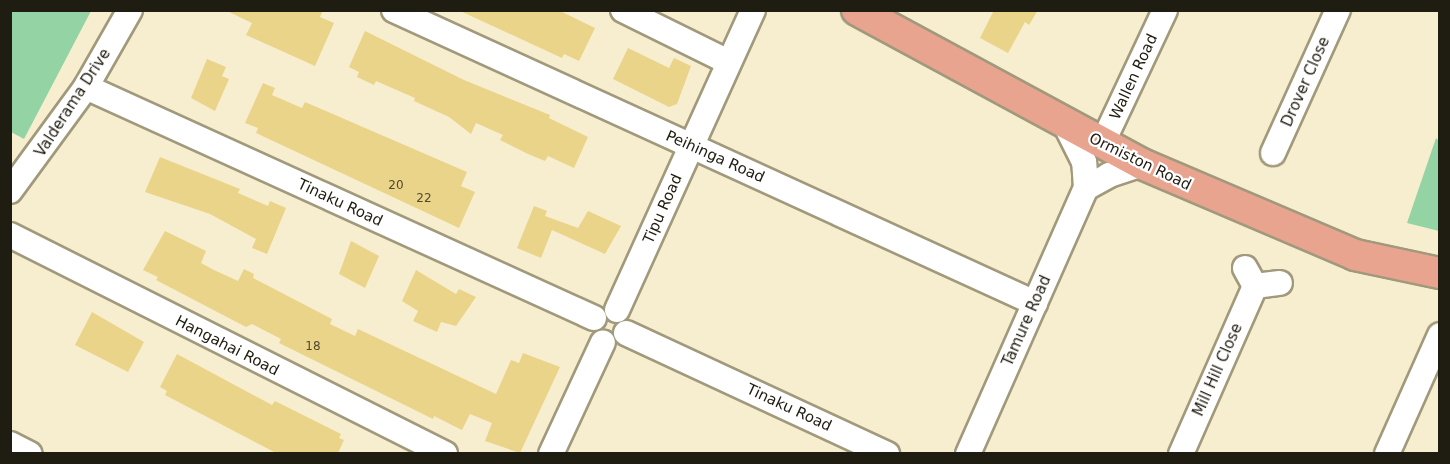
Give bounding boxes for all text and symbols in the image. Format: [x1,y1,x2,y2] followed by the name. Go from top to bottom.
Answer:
[1106,31,1162,123] street label: Wallen Road
[1278,34,1334,130] street label: Drover Close
[31,46,115,160] street label: Valderama Drive
[663,127,767,187] street label: Peihinga Road
[1086,130,1194,194] street label: Ormiston Road
[640,171,686,247] street label: Tipu Road
[295,175,385,231] street label: Tinaku Road
[388,179,404,193] house number: 20
[416,192,432,206] house number: 22
[999,273,1055,369] street label: Tamure Road
[172,312,282,380] street label: Hangahai Road
[1190,321,1246,419] street label: Mill Hill Close
[305,340,321,354] house number: 18
[744,380,834,436] street label: Tinaku Road

